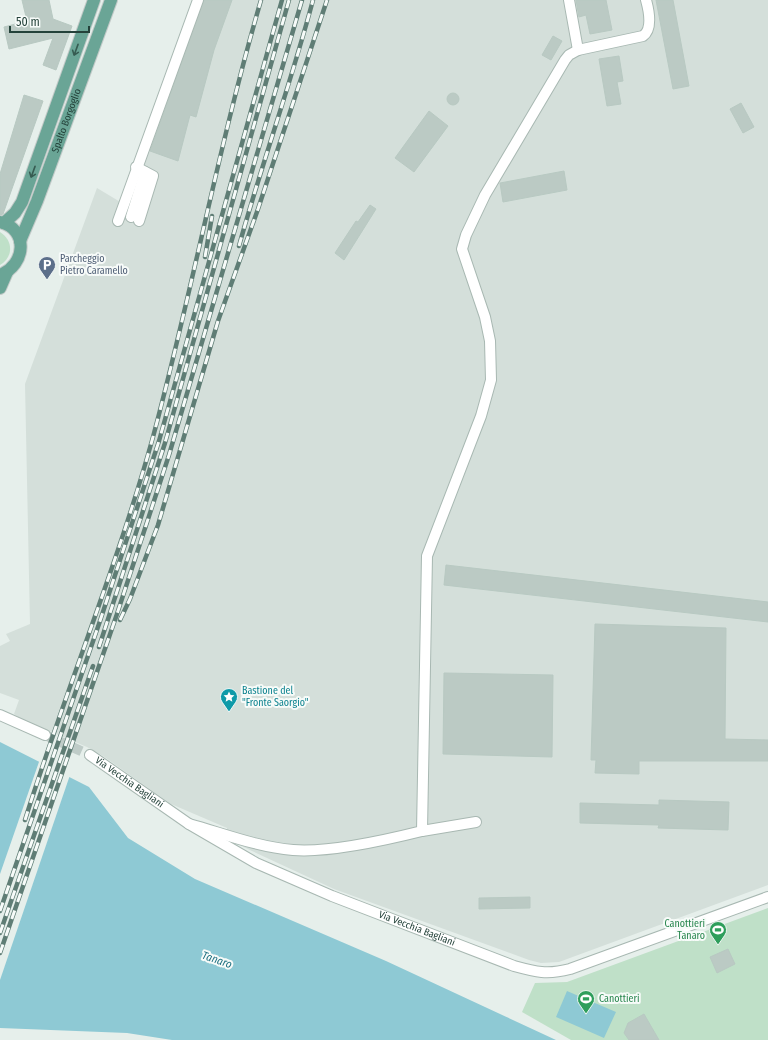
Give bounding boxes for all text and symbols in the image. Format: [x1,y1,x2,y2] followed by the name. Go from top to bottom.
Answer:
[10,8,89,34] scale bar
[16,15,40,29] text: 50 m
[72,43,79,56] one-way arrow
[49,87,84,154] street label: Spalto Borgoglio
[28,166,36,178] one-way arrow
[60,253,128,277] place label: Parcheggio Pietro Caramello
[37,255,57,280] parking icon: Parcheggio Pietro Caramello
[242,685,309,709] place label: Bastione del "Fronte Saorgio"
[219,687,239,712] place icon: Bastione del "Fronte Saorgio"
[93,754,166,811] street label: Via Vecchia Bagliani
[377,909,457,949] street label: Via Vecchia Bagliani
[665,918,705,942] place label: Canottieri Tanaro
[708,920,728,945] sports icon: Canottieri Tanaro
[200,949,234,971] water label: Tanaro
[576,989,596,1014] sports icon: Canottieri
[599,993,639,1005] place label: Canottieri

